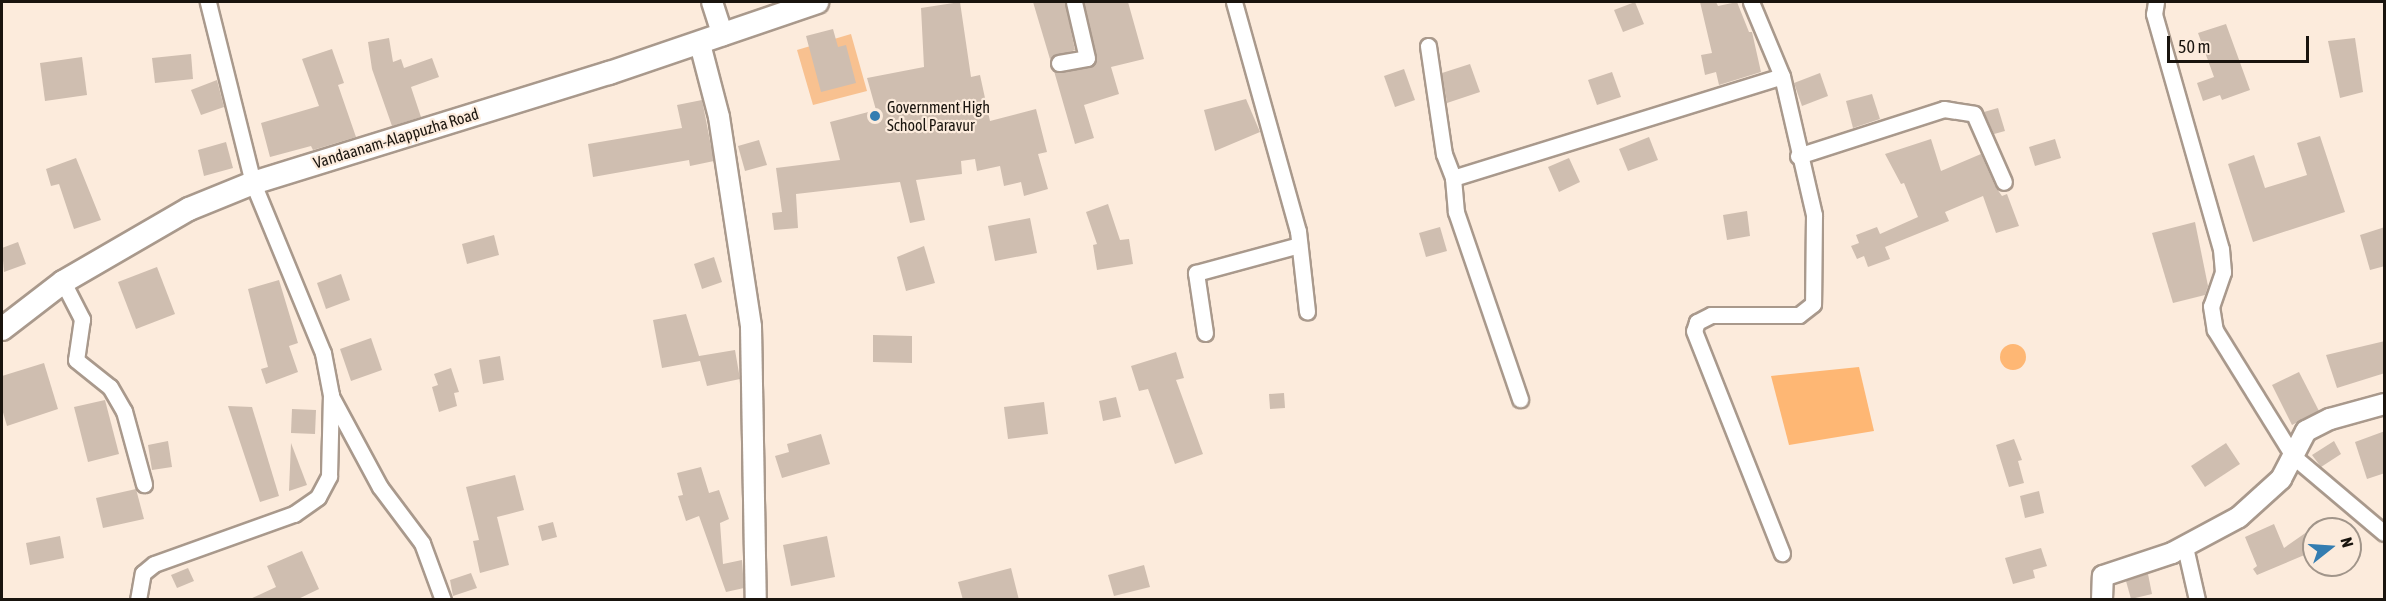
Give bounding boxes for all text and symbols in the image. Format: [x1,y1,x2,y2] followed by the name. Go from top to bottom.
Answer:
[2170,24,2312,62] scale bar
[2178,36,2210,57] text: 50 m
[887,97,990,135] place label: Government High School Paravur
[311,104,481,172] street label: Vandaanam-Alappuzha Road
[868,109,882,123] marker: Government High School Paravur
[2302,517,2362,577] north arrow
[2337,535,2357,549] text: N

